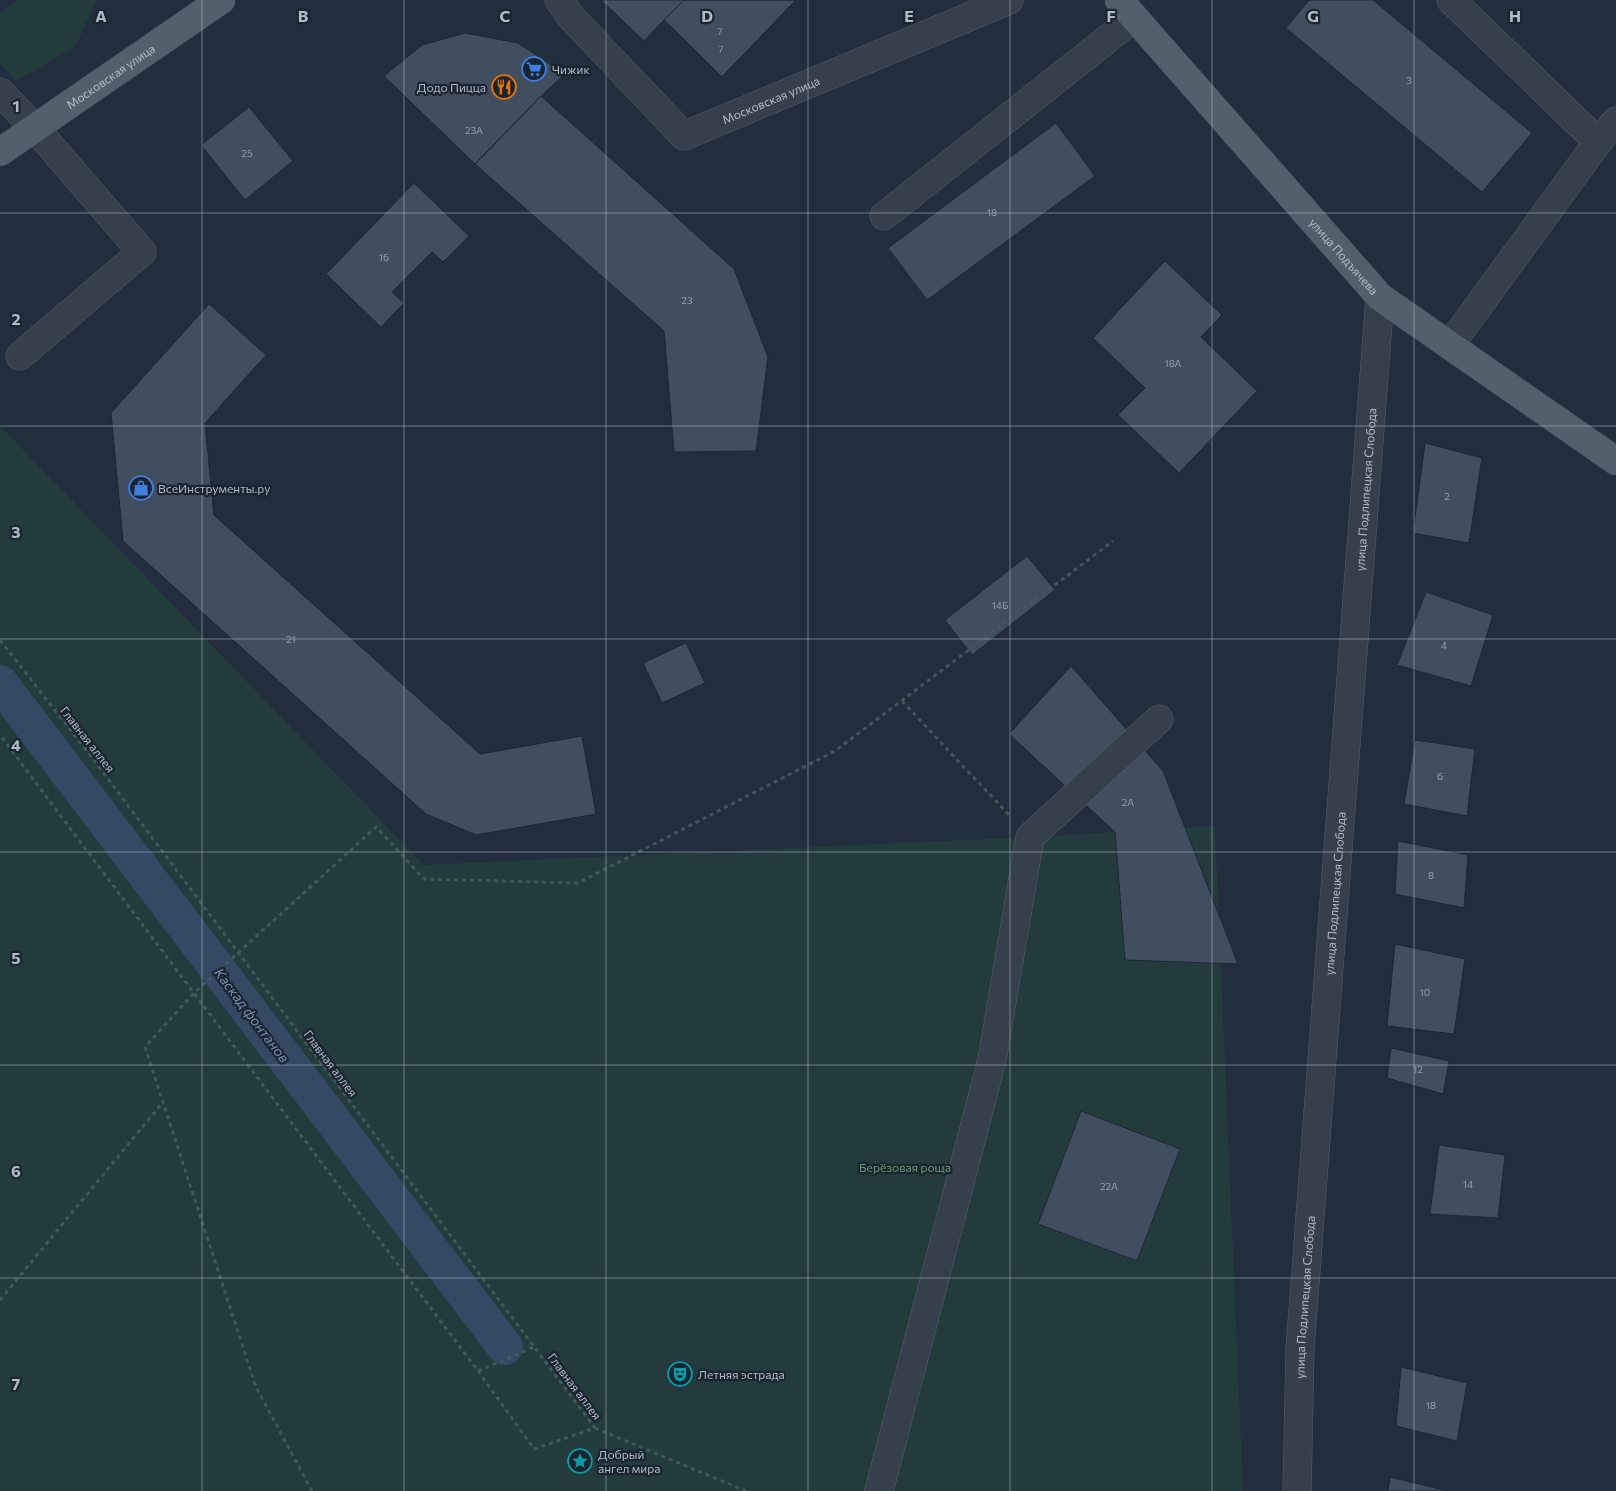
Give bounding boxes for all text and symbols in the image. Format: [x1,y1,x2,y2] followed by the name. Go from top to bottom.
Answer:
[95,6,107,25] text: A
[298,6,309,25] text: B
[500,6,511,25] text: C
[701,6,713,25] text: D
[904,6,914,25] text: E
[1106,6,1116,25] text: F
[1307,6,1319,25] text: G
[1509,6,1521,25] text: H
[717,25,723,37] house number: 7
[63,41,157,111] street label: Московская улица
[718,43,724,55] house number: 7
[521,56,547,82] supermarket icon: Чижик
[552,62,590,76] place label: Чижик
[720,73,822,126] street label: Московская улица
[491,74,517,100] restaurant icon: Додо Пицца
[1406,74,1412,86] house number: 3
[417,80,486,94] place label: Додо Пицца
[12,96,20,115] text: 1
[465,124,483,136] house number: 23А
[241,147,253,159] house number: 25
[987,206,997,218] house number: 18
[1307,215,1381,297] street label: улица Подъячева
[379,251,389,263] house number: 16
[681,294,693,306] house number: 23
[11,309,21,328] text: 2
[1164,357,1182,369] house number: 18А
[1352,407,1379,572] street label: улица Подлипецкая Слобода
[128,475,154,501] shop icon: ВсеИнструменты.ру
[158,481,270,495] place label: ВсеИнструменты.ру
[1444,490,1450,502] house number: 2
[11,522,21,541] text: 3
[992,599,1008,611] house number: 14Б
[286,633,296,645] house number: 21
[1441,639,1447,651] house number: 4
[58,703,118,775] street label: Главная аллея
[11,735,21,754] text: 4
[1437,770,1443,782] house number: 6
[1122,796,1134,808] house number: 2А
[1321,811,1348,976] street label: улица Подлипецкая Слобода
[1428,869,1434,881] house number: 8
[11,948,21,967] text: 5
[211,964,293,1066] water label: Каскад фонтанов
[1420,986,1430,998] house number: 10
[301,1027,361,1099] street label: Главная аллея
[1413,1063,1423,1075] house number: 12
[859,1160,951,1174] park label: Берёзовая роща
[11,1161,21,1180] text: 6
[1463,1178,1473,1190] house number: 14
[1100,1180,1118,1192] house number: 22А
[1292,1215,1317,1379] street label: улица Подлипецкая Слобода
[545,1350,605,1422] street label: Главная аллея
[667,1361,693,1387] theatre icon: Летняя эстрада
[698,1367,785,1381] place label: Летняя эстрада
[12,1374,21,1393] text: 7
[1426,1399,1436,1411] house number: 18
[598,1447,660,1475] place label: Добрый ангел мира
[567,1448,593,1474] place icon: Добрый ангел мира

